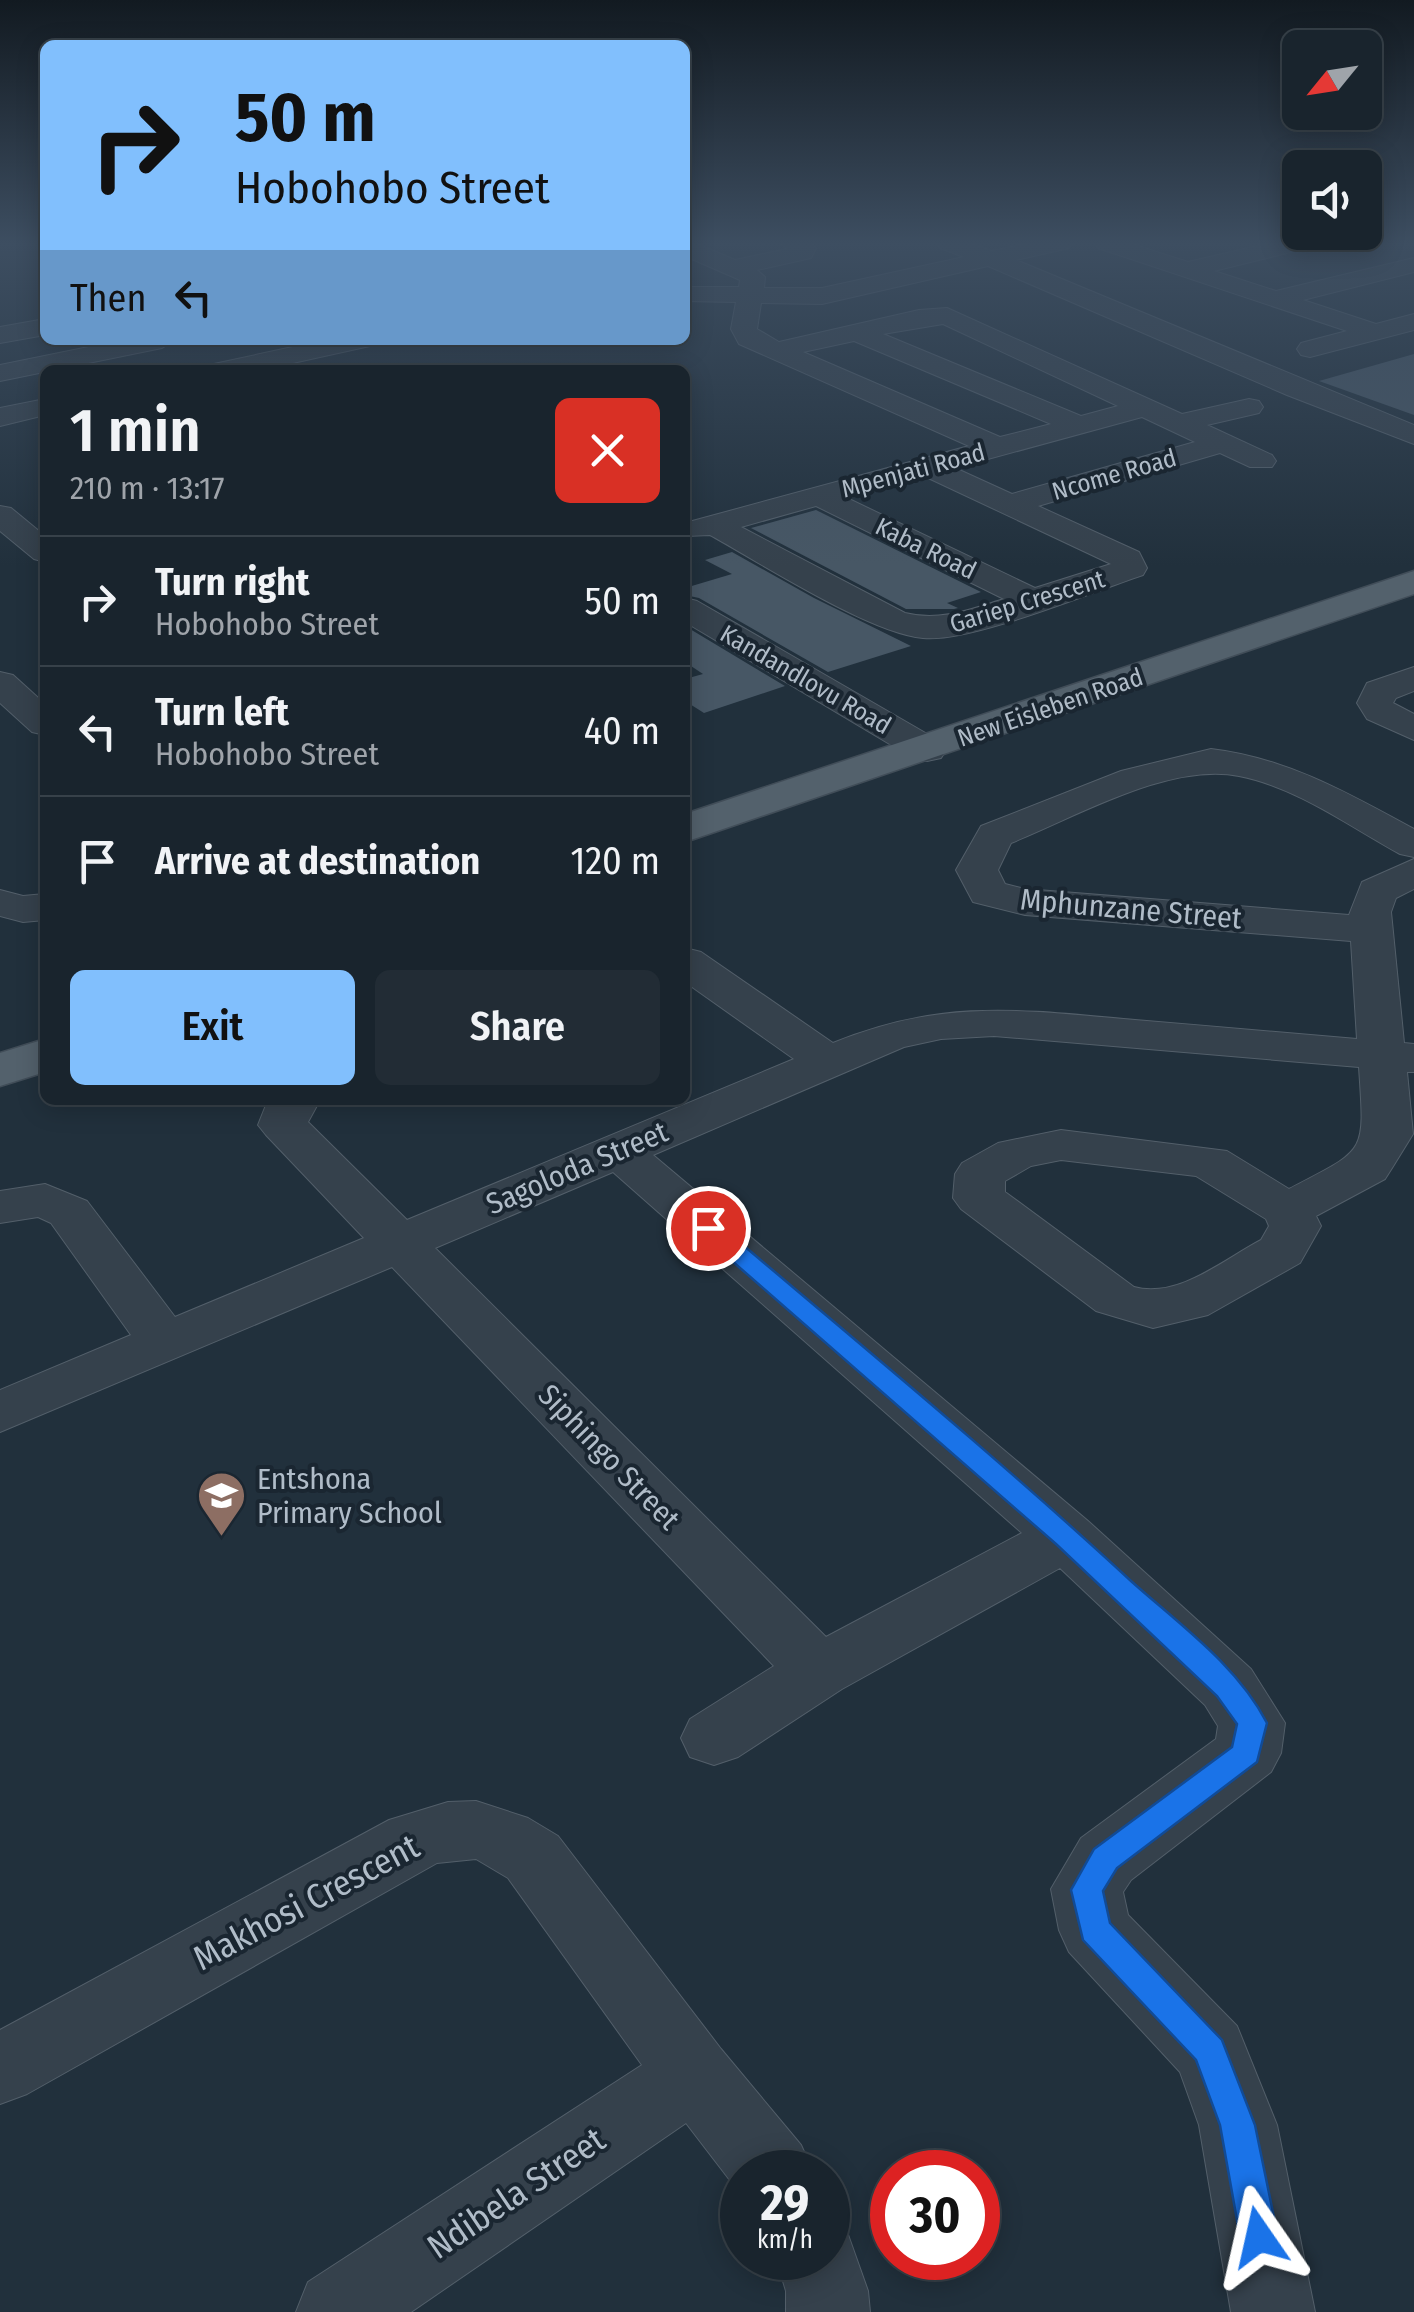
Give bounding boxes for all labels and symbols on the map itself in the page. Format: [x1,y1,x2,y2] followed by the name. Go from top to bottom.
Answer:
[1282,30,1382,130] north arrow
[838,437,988,505] street label: Mpenjati Road
[1049,443,1180,507] street label: Ncome Road
[870,512,981,586] street label: Kaba Road
[946,564,1109,640] street label: Gariep Crescent
[715,619,896,741] street label: Kandandlovu Road
[954,662,1147,754] street label: New Eisleben Road
[1019,881,1243,937] street label: Mphunzane Street
[481,1113,673,1222] street label: Sagoloda Street
[666,1186,751,1271] pin
[531,1377,687,1537] street label: Siphingo Street
[257,1461,442,1531] place label: Entshona Primary School
[196,1470,248,1538] school or university icon: Entshona Primary School
[186,1825,426,1979] street label: Makhosi Crescent
[419,2118,613,2268] street label: Ndibela Street
[870,2150,1000,2280] speed limit sign: 30
[1207,2185,1311,2289] position arrow

